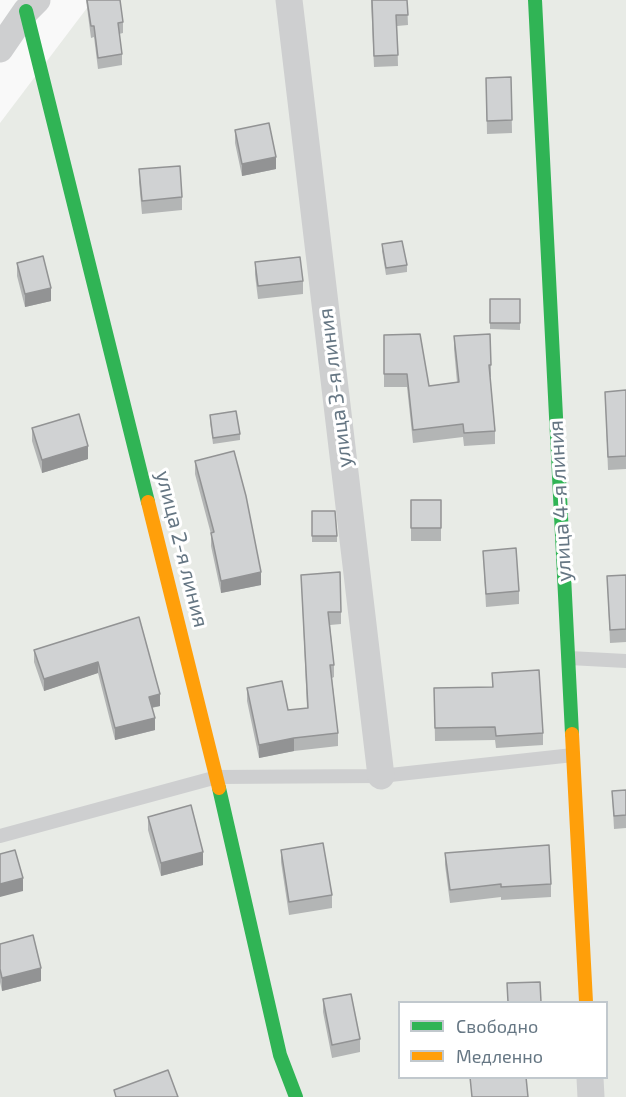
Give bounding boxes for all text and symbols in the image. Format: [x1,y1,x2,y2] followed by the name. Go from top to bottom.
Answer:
[313,307,357,469] street label: улица 3-я линия
[543,420,577,582] street label: улица 4-я линия
[150,468,214,630] street label: улица 2-я линия
[398,1001,608,1079] legend
[456,1015,538,1037] text: Свободно
[456,1045,543,1067] text: Медленно

